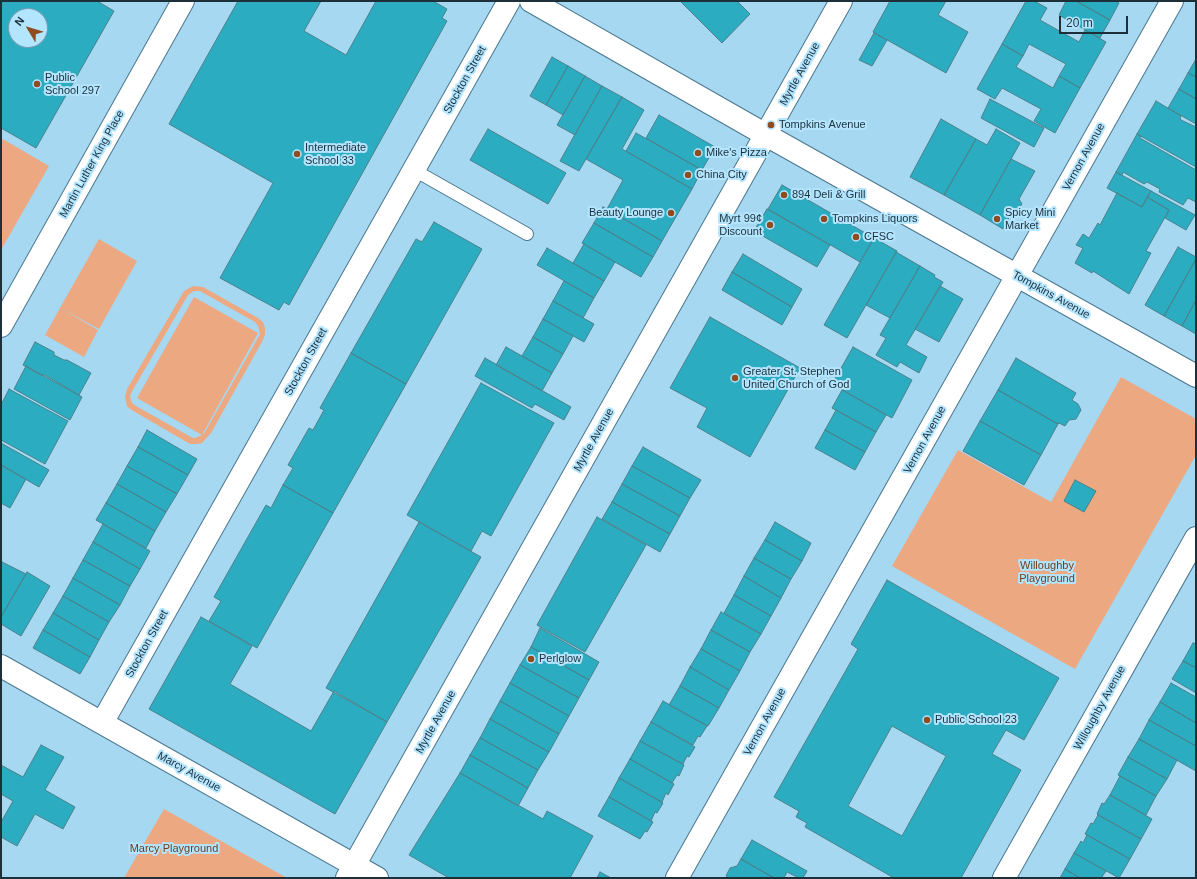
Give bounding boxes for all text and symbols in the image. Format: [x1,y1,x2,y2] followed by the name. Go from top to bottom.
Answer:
[8,8,48,48] north arrow
[1061,8,1130,34] scale bar
[12,14,27,28] text: N
[1066,16,1093,30] text: 20 m
[777,40,823,108] street label: Myrtle Avenue
[441,44,489,116] street label: Stockton Street
[45,71,100,97] place label: Public School 297
[32,79,42,89] marker: Public School 297
[57,108,127,220] street label: Martin Luther King Place
[779,118,866,132] place label: Tompkins Avenue
[766,120,776,130] marker: Tompkins Avenue
[1060,121,1108,193] street label: Vernon Avenue
[305,141,366,167] place label: Intermediate School 33
[706,146,767,160] place label: Mike's Pizza
[693,148,703,158] marker: Mike's Pizza
[292,149,302,159] marker: Intermediate School 33
[696,168,747,182] place label: China City
[683,170,693,180] marker: China City
[792,188,865,202] place label: 894 Deli & Grill
[779,190,789,200] marker: 894 Deli & Grill
[589,206,663,220] place label: Beauty Lounge
[1005,206,1055,232] place label: Spicy Mini Market
[666,208,676,218] marker: Beauty Lounge
[719,212,762,238] place label: Myrt 99¢ Discount
[832,212,918,226] place label: Tompkins Liquors
[819,214,829,224] marker: Tompkins Liquors
[992,214,1002,224] marker: Spicy Mini Market
[765,220,775,230] marker: Myrt 99¢ Discount
[864,230,894,244] place label: CFSC
[851,232,861,242] marker: CFSC
[1010,268,1092,322] street label: Tompkins Avenue
[282,326,330,398] street label: Stockton Street
[743,365,849,391] place label: Greater St. Stephen United Church of God
[730,373,740,383] marker: Greater St. Stephen United Church of God
[901,404,949,476] street label: Vernon Avenue
[571,406,617,474] street label: Myrtle Avenue
[1019,559,1075,585] park label: Willoughby Playground
[123,608,171,680] street label: Stockton Street
[539,652,581,666] place label: Perlglow
[526,654,536,664] marker: Perlglow
[1071,664,1129,752] street label: Willoughby Avenue
[741,686,789,758] street label: Vernon Avenue
[413,688,459,756] street label: Myrtle Avenue
[935,713,1017,727] place label: Public School 23
[922,715,932,725] marker: Public School 23
[155,749,223,795] street label: Marcy Avenue
[130,842,218,856] park label: Marcy Playground

